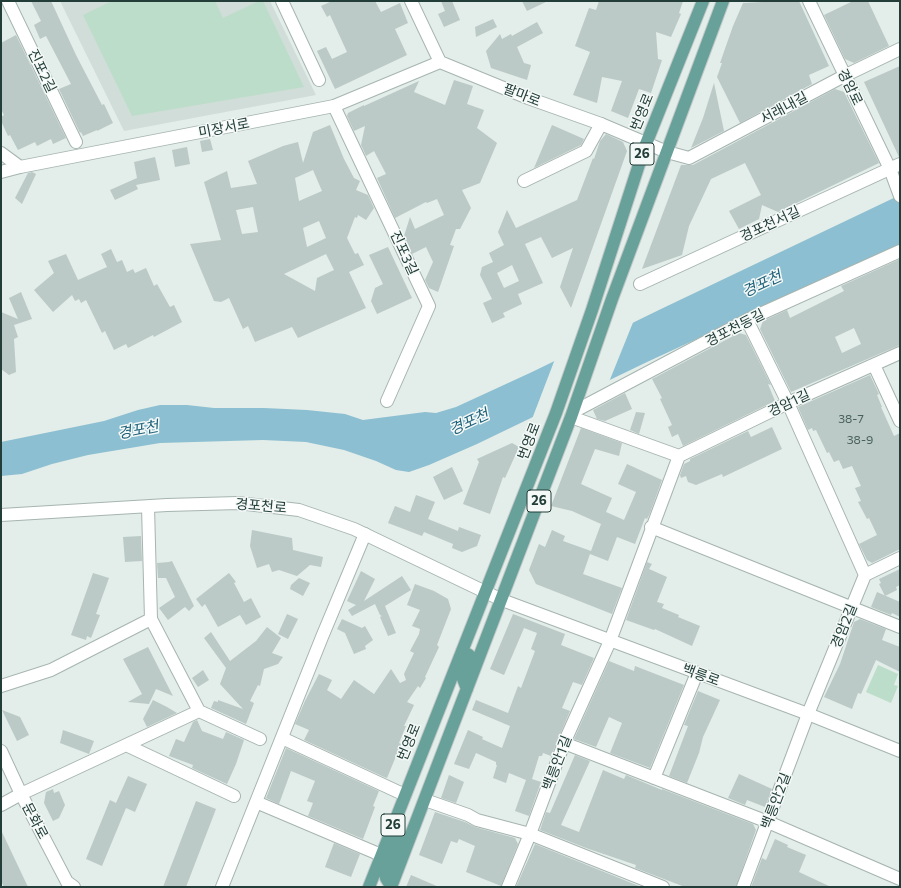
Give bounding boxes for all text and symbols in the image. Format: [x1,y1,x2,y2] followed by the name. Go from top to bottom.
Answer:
[24,46,60,96] street label: 진포2길
[834,66,866,108] street label: 경암로
[501,80,543,110] street label: 팔마로
[757,88,811,128] street label: 서래내길
[627,91,657,133] street label: 번영로
[197,115,251,141] street label: 미장서로
[630,143,654,165] road number: 26
[737,203,803,245] street label: 경포천서길
[387,228,421,278] street label: 진포3길
[739,267,785,301] water label: 경포천
[702,306,768,350] street label: 경포천동길
[765,386,813,420] street label: 경암1길
[446,405,492,439] water label: 경포천
[838,412,864,426] house number: 38-7
[116,417,160,443] water label: 경포천
[514,420,544,462] street label: 번영로
[847,433,873,447] house number: 38-9
[527,490,551,512] road number: 26
[235,495,287,517] street label: 경포천로
[828,601,860,651] street label: 경암2길
[680,660,722,690] street label: 백릉로
[394,721,424,763] street label: 번영로
[539,733,575,793] street label: 백릉안1길
[758,770,794,832] street label: 백릉안2길
[19,800,51,842] street label: 문화로
[381,814,405,836] road number: 26

